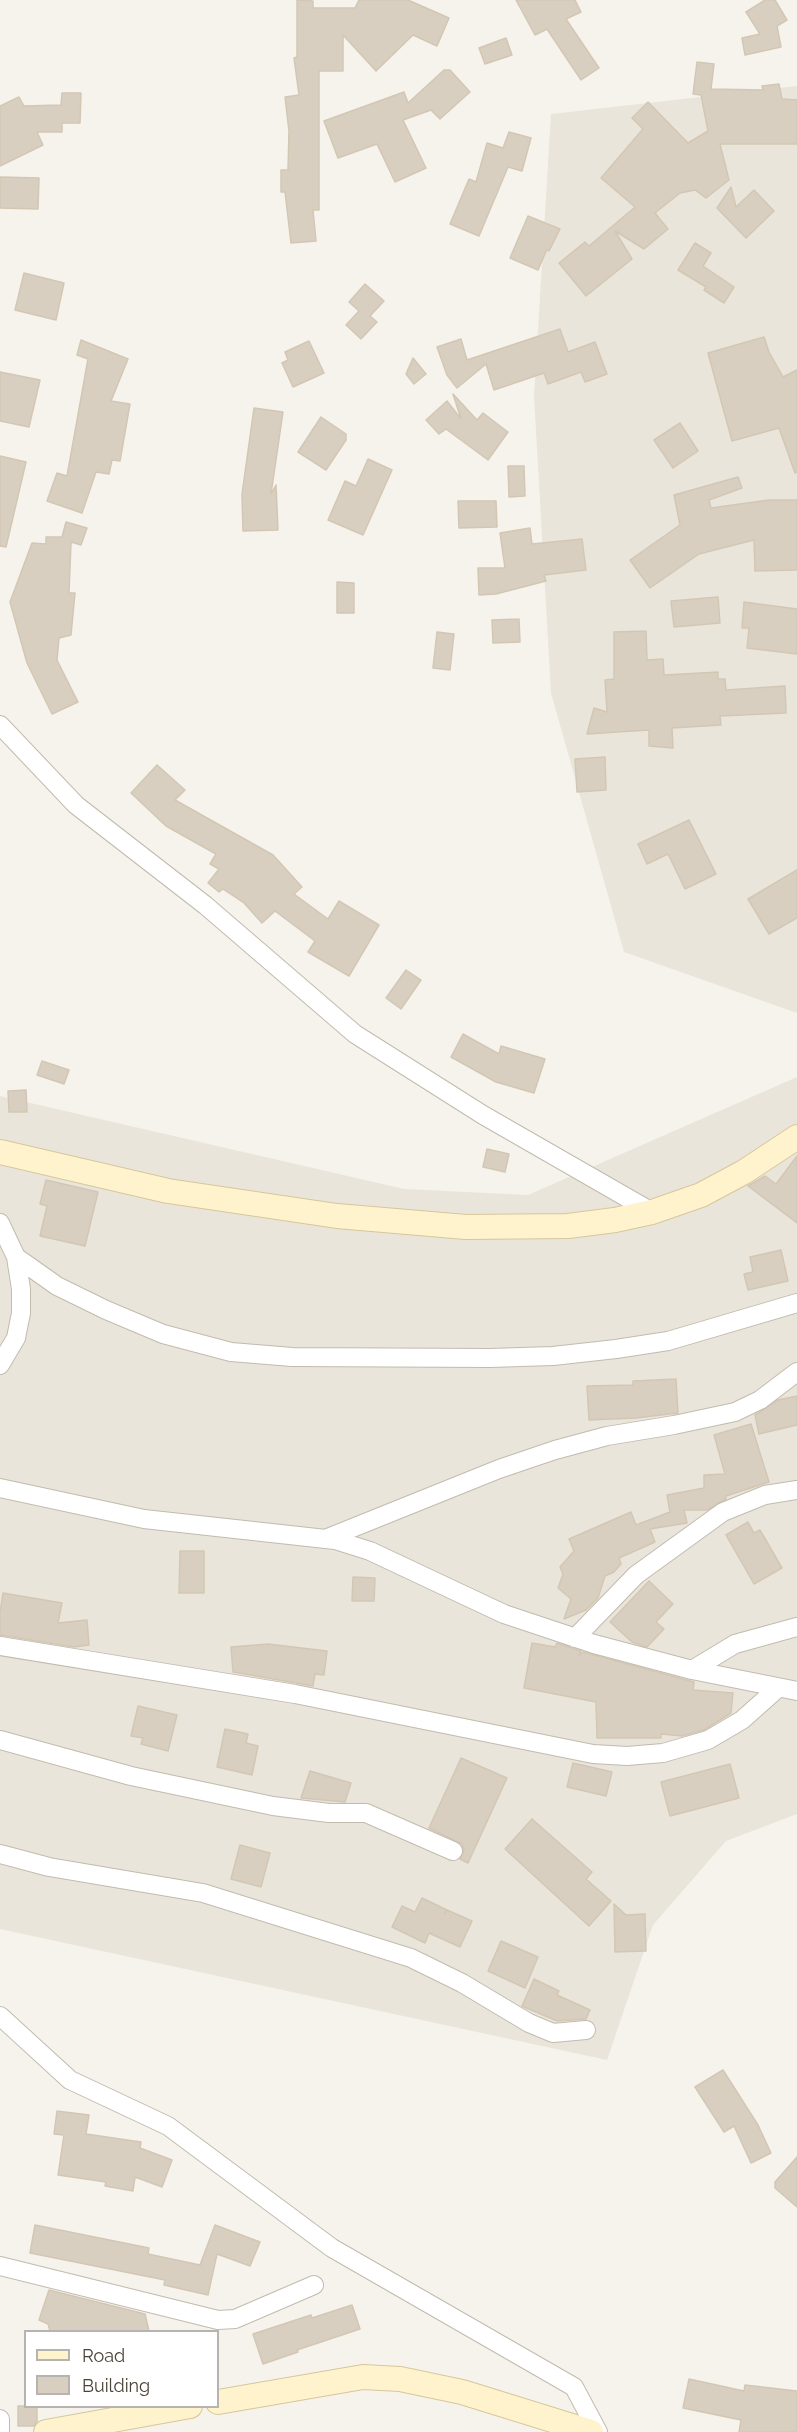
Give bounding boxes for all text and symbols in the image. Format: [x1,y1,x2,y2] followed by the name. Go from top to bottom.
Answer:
[24,2330,219,2408] legend
[82,2345,125,2366] text: Road
[82,2375,150,2396] text: Building

